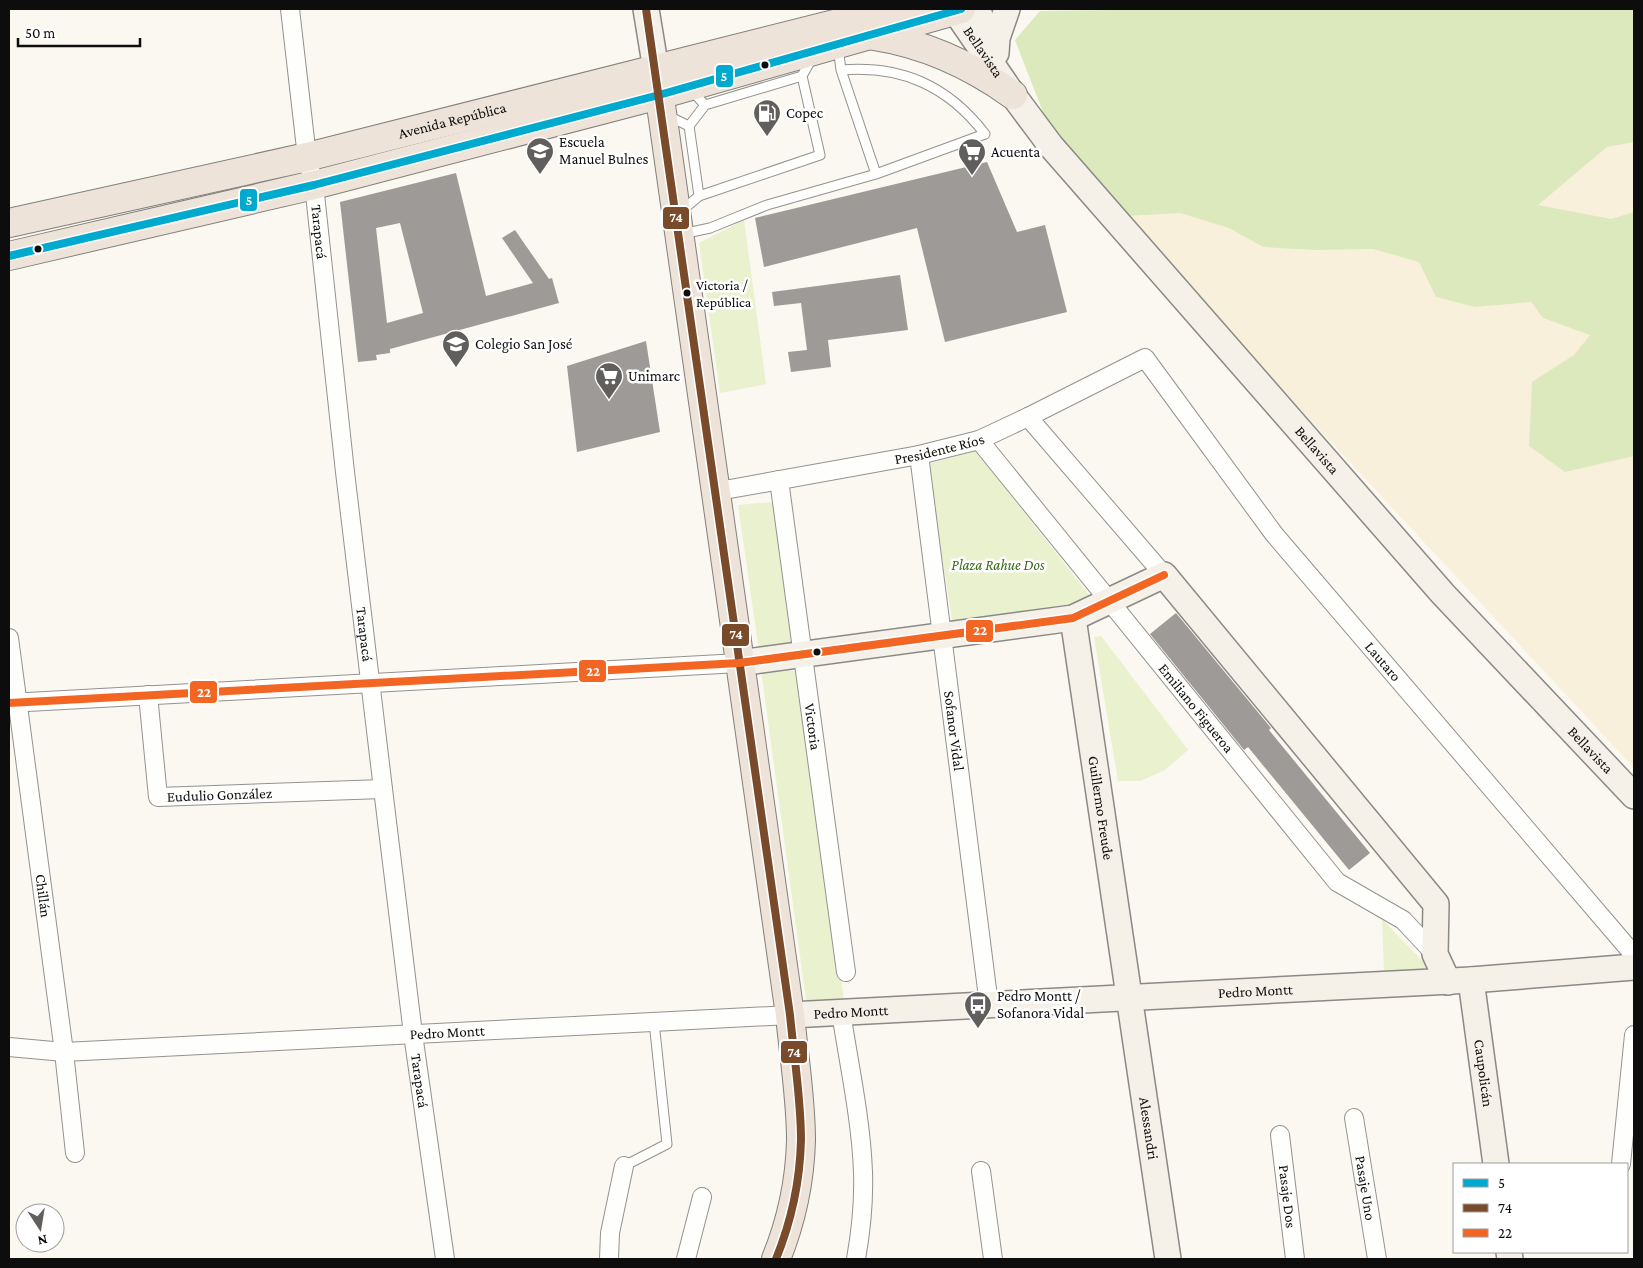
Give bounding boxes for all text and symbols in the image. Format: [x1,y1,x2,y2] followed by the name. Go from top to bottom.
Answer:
[18,15,140,47] scale bar
[960,23,1007,80] street label: Bellavista
[25,25,55,41] text: 50 m
[760,60,770,70] unlabelled marker
[715,64,734,88] line badge: 5
[721,68,728,84] text: 5
[752,98,782,137] fuel station icon: Copec
[397,99,508,142] street label: Avenida República
[786,105,824,122] place label: Copec
[559,134,648,167] place label: Escuela Manuel Bulnes
[525,136,555,175] school or university icon: Escuela Manuel Bulnes
[957,137,987,176] supermarket icon: Acuenta
[991,144,1040,160] place label: Acuenta
[239,188,258,212] line badge: 5
[246,192,253,208] text: 5
[308,204,330,260] street label: Tarapacá
[662,206,690,230] line badge: 74
[669,209,683,225] text: 74
[33,244,43,254] unlabelled marker
[696,277,752,310] place label: Victoria / República
[682,288,692,298] marker: Victoria / República
[441,329,471,368] school or university icon: Colegio San José
[475,336,573,353] place label: Colegio San José
[594,361,624,400] supermarket icon: Unimarc
[628,368,681,384] place label: Unimarc
[1292,423,1342,477] street label: Bellavista
[893,431,987,467] street label: Presidente Ríos
[951,557,1045,573] park label: Plaza Rahue Dos
[353,606,376,662] street label: Tarapacá
[965,619,994,643] line badge: 22
[973,622,987,638] text: 22
[721,623,750,647] line badge: 74
[729,626,743,642] text: 74
[1362,639,1404,684] street label: Lautaro
[812,647,822,657] unlabelled marker
[578,659,607,683] line badge: 22
[1155,660,1237,756] street label: Emiliano Figueroa
[586,663,600,679] text: 22
[189,680,218,704] line badge: 22
[197,684,211,700] text: 22
[941,690,967,772] street label: Sofanor Vidal
[801,702,824,751] street label: Victoria
[1565,723,1616,777] street label: Bellavista
[1085,755,1117,861] street label: Guillermo Freude
[167,785,272,805] street label: Eudulio González
[32,873,54,918] street label: Chillán
[1218,981,1294,1001] street label: Pedro Montt
[997,988,1084,1021] place label: Pedro Montt / Sofanora Vidal
[963,990,993,1029] bus stop icon: Pedro Montt / Sofanora Vidal
[813,1002,890,1022] street label: Pedro Montt
[409,1023,486,1042] street label: Pedro Montt
[1471,1038,1496,1108] street label: Caupolicán
[780,1040,808,1064] line badge: 74
[787,1044,801,1060] text: 74
[408,1053,431,1109] street label: Tarapacá
[1136,1096,1161,1161] street label: Alessandri
[1352,1155,1379,1222] street label: Pasaje Uno
[1453,1163,1628,1253] legend
[1276,1164,1299,1229] street label: Pasaje Dos
[1498,1175,1505,1191] text: 5
[1498,1200,1512,1216] text: 74
[15,1203,65,1253] north arrow
[1498,1225,1512,1241] text: 22
[36,1232,49,1250] text: N

